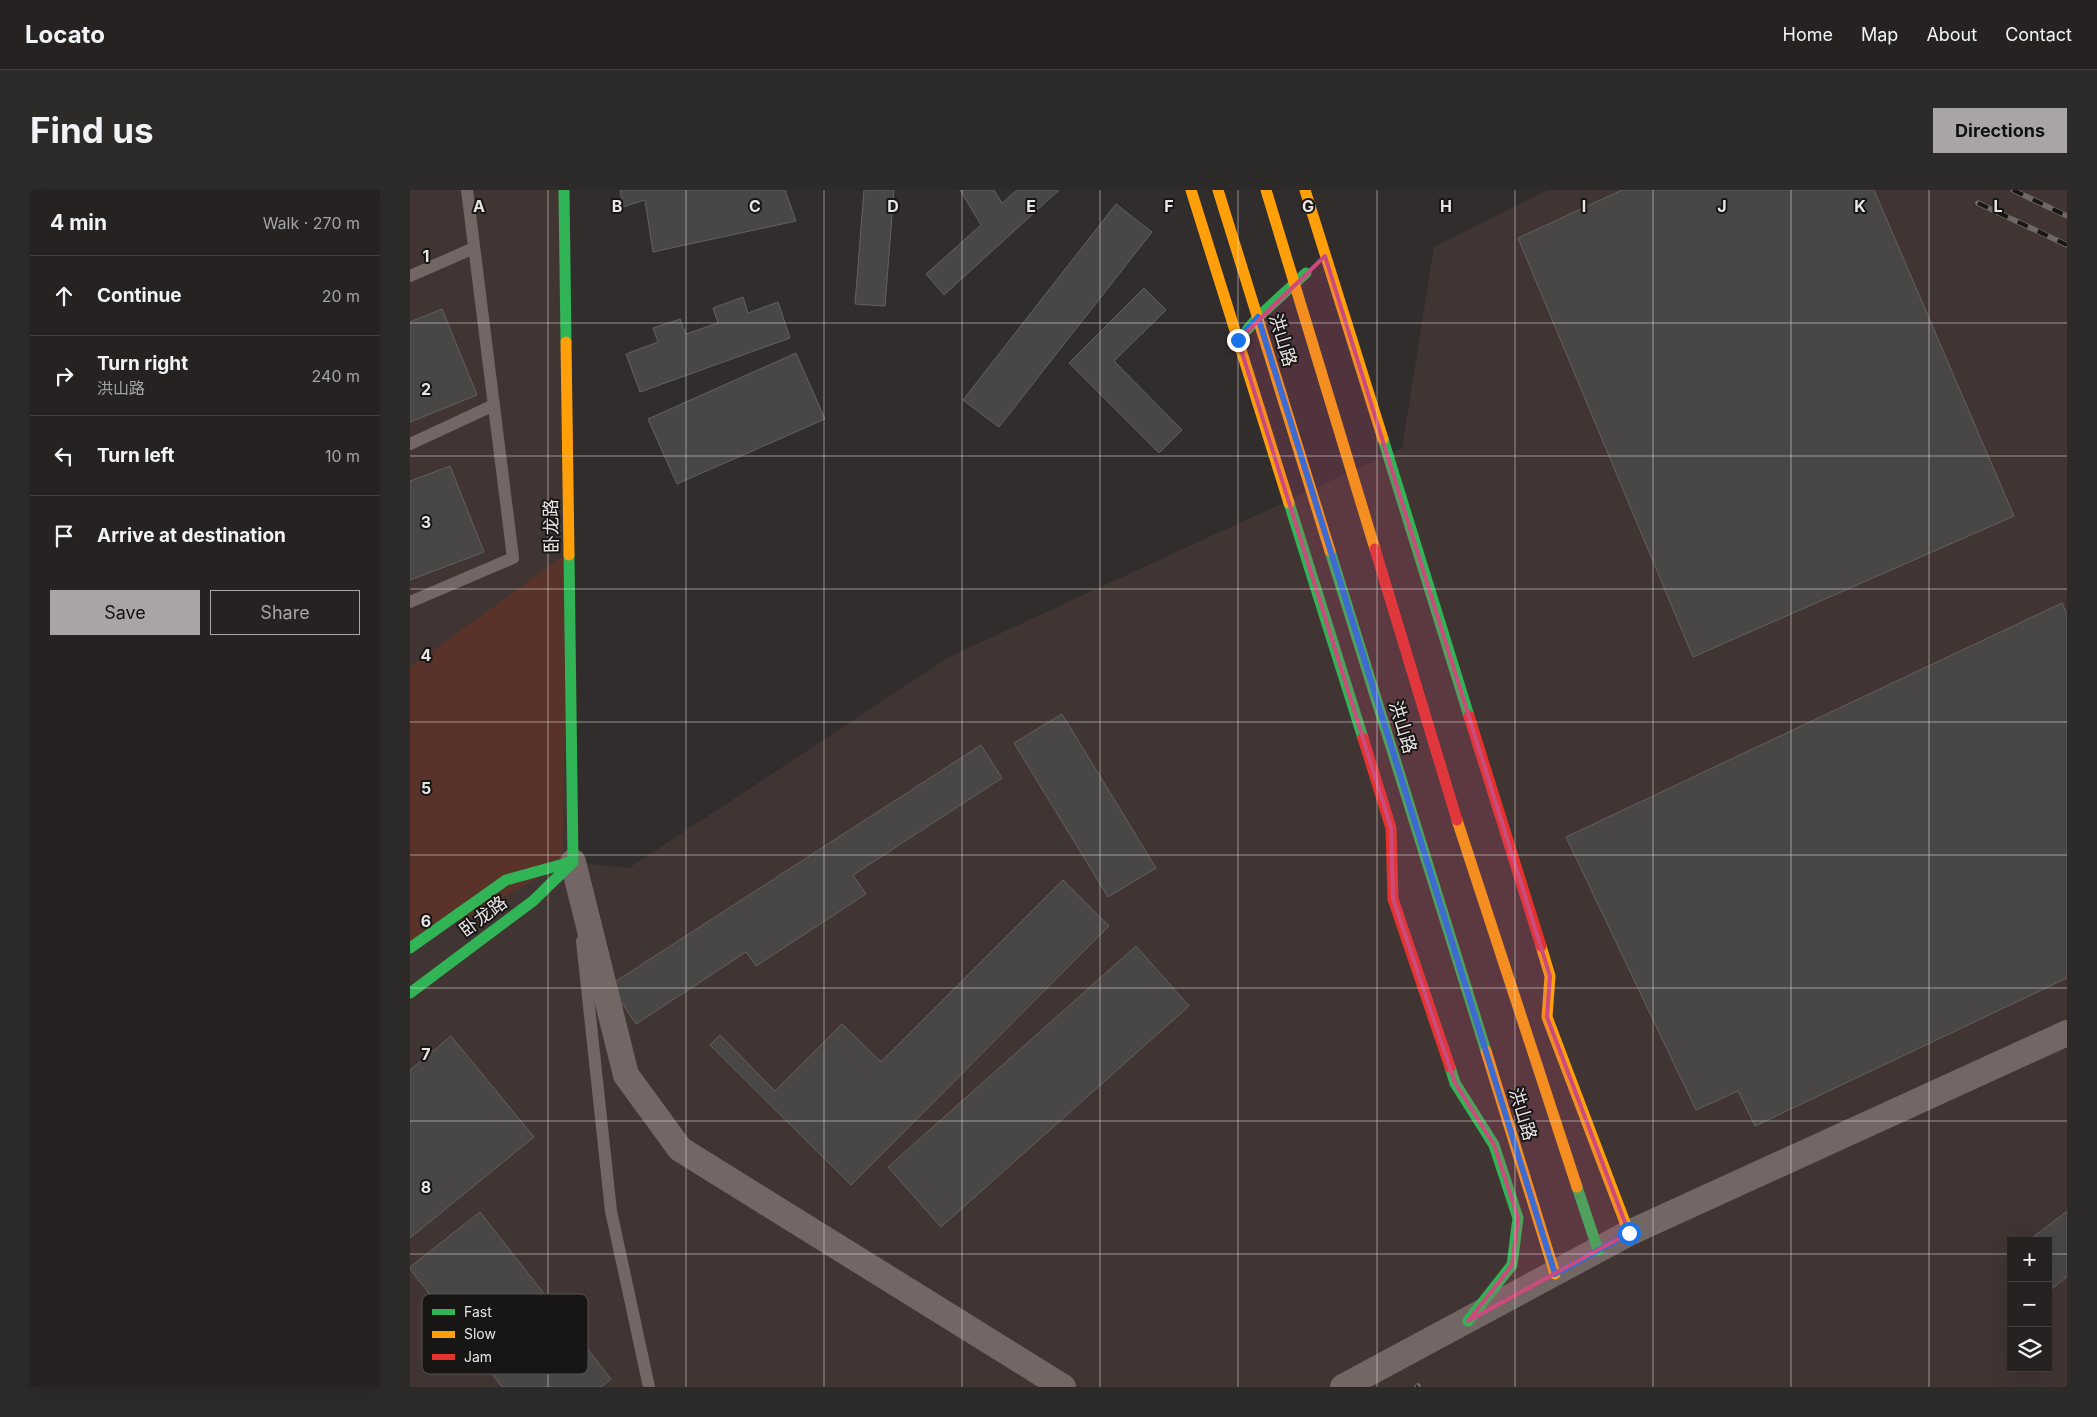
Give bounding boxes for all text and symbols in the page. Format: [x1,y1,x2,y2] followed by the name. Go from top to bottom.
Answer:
[25,20,105,49] text: Locato
[1783,24,1833,45] text: Home
[1861,24,1898,45] text: Map
[1926,24,1977,45] text: About
[2005,24,2072,45] text: Contact
[1933,108,2067,153] button: Directions
[30,109,154,151] text: Find us
[473,196,485,216] text: A
[612,196,622,216] text: B
[749,196,761,216] text: C
[887,196,899,216] text: D
[1026,196,1036,216] text: E
[1164,196,1174,216] text: F
[1302,196,1314,216] text: G
[1440,196,1452,216] text: H
[1582,196,1586,216] text: I
[1717,196,1727,216] text: J
[1854,196,1866,216] text: K
[1993,196,2003,216] text: L
[50,210,107,235] text: 4 min
[263,213,360,233] text: Walk · 270 m
[423,246,429,266] text: 1
[50,282,78,310] icon: ahead
[97,284,182,307] text: Continue
[322,286,360,306] text: 20 m
[1265,311,1301,369] street label: 洪山路
[1227,329,1250,352] route end
[97,352,188,375] text: Turn right
[50,362,78,390] icon: right
[312,366,360,386] text: 240 m
[97,378,145,398] text: 洪山路
[421,379,431,399] text: 2
[50,442,78,470] icon: left
[97,444,175,467] text: Turn left
[325,446,360,466] text: 10 m
[540,499,562,553] street label: 卧龙路
[421,512,431,532] text: 3
[50,522,78,550] icon: arrive
[97,524,286,547] text: Arrive at destination
[50,590,200,635] button: Save
[210,590,360,635] button: Share
[421,645,432,665] text: 4
[1385,698,1421,756] street label: 洪山路
[421,778,431,798] text: 5
[455,891,511,941] street label: 卧龙路
[421,911,431,931] text: 6
[421,1044,431,1064] text: 7
[1505,1085,1541,1143] street label: 洪山路
[421,1177,431,1197] text: 8
[1618,1222,1641,1245] route start
[2007,1237,2052,1372] map controls
[2007,1237,2052,1282] button: +
[2007,1282,2052,1327] button: −
[422,1294,588,1374] legend
[464,1303,492,1320] text: Fast
[464,1325,496,1342] text: Slow
[2007,1327,2052,1372] button: layers
[464,1348,492,1365] text: Jam

